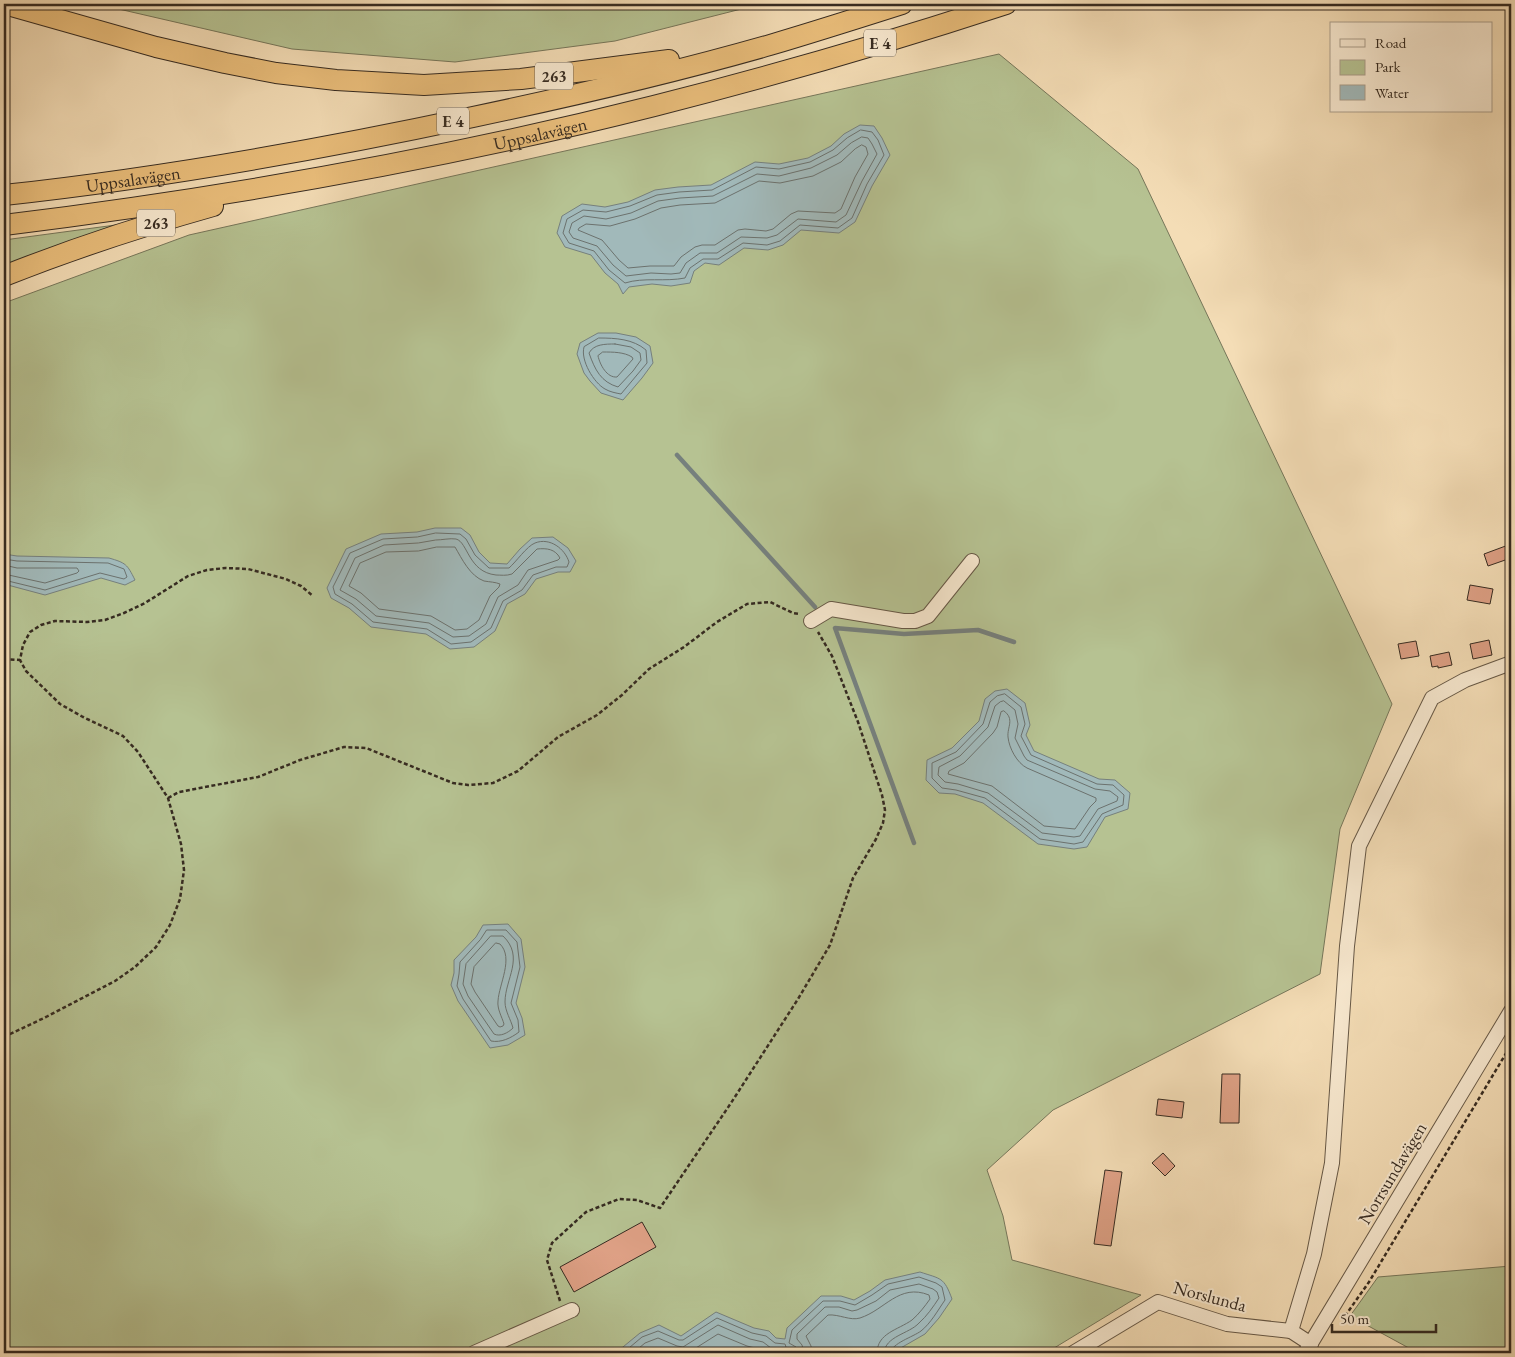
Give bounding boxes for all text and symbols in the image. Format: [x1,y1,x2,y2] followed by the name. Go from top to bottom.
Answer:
[1330,22,1492,112] legend
[864,29,896,56] road number: E 4
[1375,33,1407,52] text: Road
[1375,57,1402,76] text: Park
[535,62,573,90] road number: 263
[1375,83,1409,102] text: Water
[437,108,469,134] road number: E 4
[491,111,590,155] street label: Uppsalavägen
[84,160,182,197] street label: Uppsalavägen
[137,210,175,237] road number: 263
[1353,1117,1432,1228] street label: Norrsundavägen
[1171,1275,1250,1317] street label: Norslunda
[1332,1302,1436,1334] scale bar
[1340,1309,1369,1328] text: 50 m

